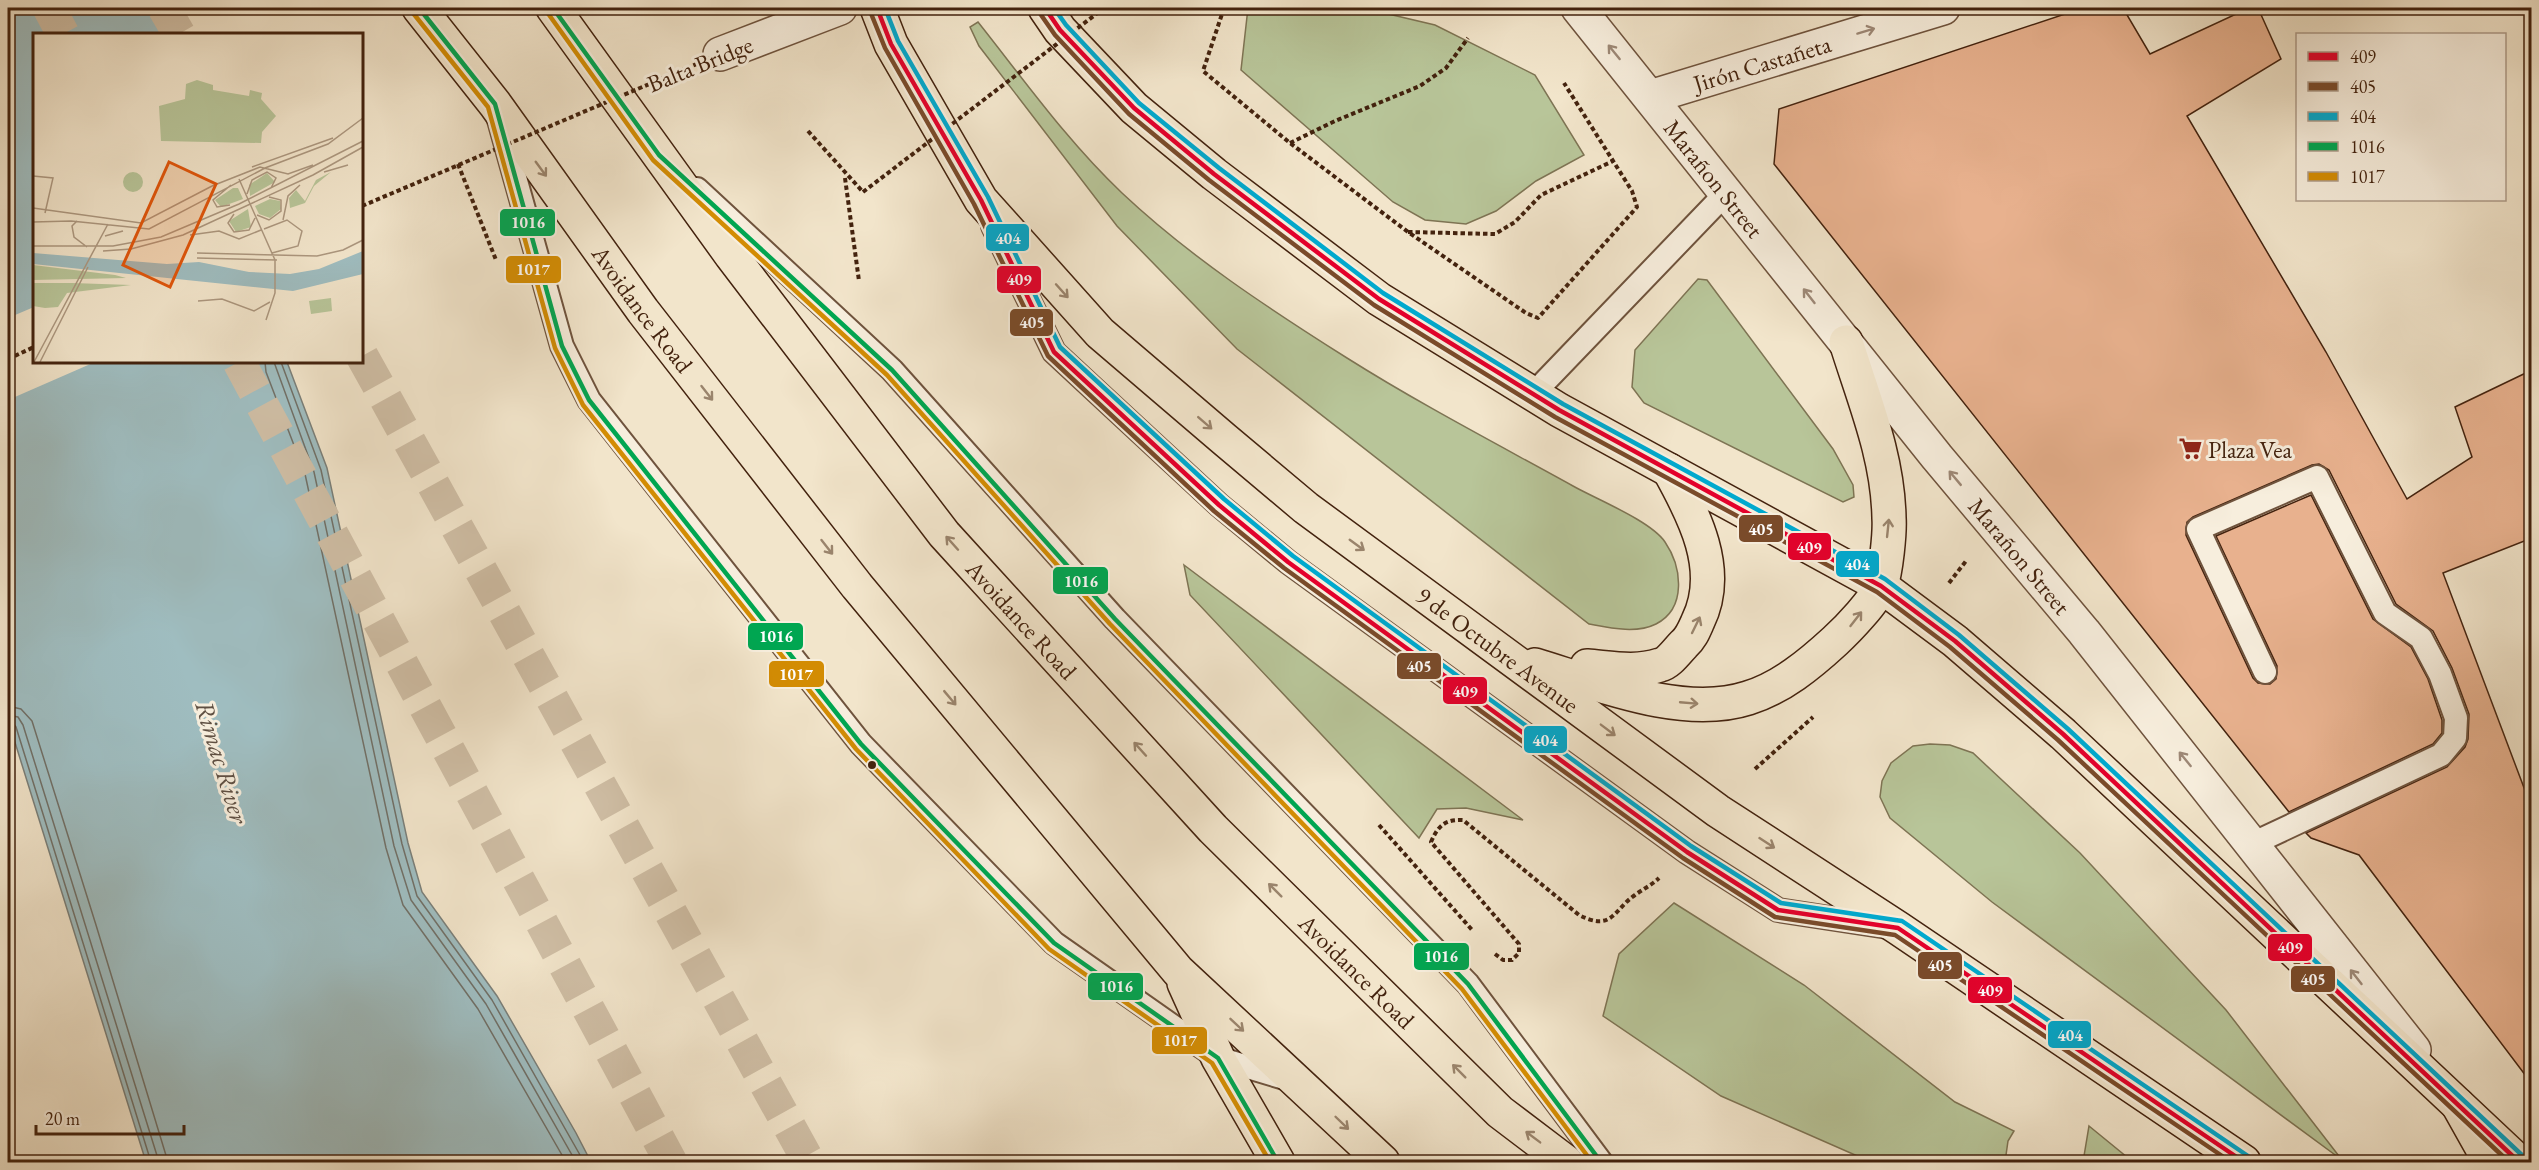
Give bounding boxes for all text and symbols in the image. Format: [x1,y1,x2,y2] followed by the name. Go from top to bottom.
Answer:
[1856,25,1875,36] one-way arrow
[1688,27,1835,99] street label: Jirón Castañeta
[643,29,757,99] street label: Balta Bridge
[33,33,363,363] inset map
[2296,33,2506,201] legend
[1607,45,1620,61] one-way arrow
[2350,45,2376,68] text: 409
[2350,75,2376,98] text: 405
[2350,105,2376,128] text: 404
[1657,113,1771,244] street label: Marañon Street
[2350,135,2385,158] text: 1016
[535,160,547,177] one-way arrow
[2350,165,2385,188] text: 1017
[499,208,556,237] line badge: 1016
[511,212,545,233] text: 1016
[985,223,1030,252] line badge: 404
[995,228,1021,249] text: 404
[585,238,701,379] street label: Avoidance Road
[505,255,562,284] line badge: 1017
[516,259,550,280] text: 1017
[996,265,1042,294] line badge: 409
[1006,269,1032,290] text: 409
[1055,283,1069,298] one-way arrow
[1803,288,1816,304] one-way arrow
[1009,308,1054,337] line badge: 405
[1019,312,1045,333] text: 405
[700,385,713,401] one-way arrow
[1197,416,1212,430] one-way arrow
[2208,434,2293,465] place label: Plaza Vea
[2177,436,2203,462] supermarket icon: Plaza Vea
[1948,471,1962,486] one-way arrow
[1962,491,2078,621] street label: Marañon Street
[1738,514,1784,543] line badge: 405
[1748,519,1774,540] text: 405
[1883,519,1894,539] one-way arrow
[1787,532,1832,561] line badge: 409
[946,536,960,551] one-way arrow
[1796,537,1822,558] text: 409
[820,539,833,555] one-way arrow
[1349,539,1365,551] one-way arrow
[1835,550,1880,578] line badge: 404
[959,552,1085,686] street label: Avoidance Road
[1844,554,1870,575] text: 404
[1052,566,1109,595] line badge: 1016
[1064,571,1098,592] text: 1016
[1411,579,1586,719] street label: 9 de Octubre Avenue
[1850,612,1862,628] one-way arrow
[1691,617,1702,635] one-way arrow
[747,622,804,651] line badge: 1016
[759,626,793,647] text: 1016
[1396,652,1442,680] line badge: 405
[1406,656,1432,677] text: 405
[768,660,825,688] line badge: 1017
[779,664,813,685] text: 1017
[1442,676,1488,705] line badge: 409
[1452,681,1478,702] text: 409
[944,690,957,706] one-way arrow
[187,696,257,829] water label: Rimac River
[1679,698,1698,709] one-way arrow
[1600,724,1616,736] one-way arrow
[1523,725,1568,754] line badge: 404
[1532,730,1558,751] text: 404
[1133,742,1147,757] one-way arrow
[2179,751,2192,767] one-way arrow
[866,759,878,771] unlabelled marker
[1758,837,1775,849] one-way arrow
[1268,883,1283,898] one-way arrow
[1292,906,1422,1036] street label: Avoidance Road
[2267,933,2313,962] line badge: 409
[2277,937,2303,958] text: 409
[1413,942,1470,971] line badge: 1016
[1424,946,1458,967] text: 1016
[1917,951,1963,980] line badge: 405
[1927,955,1953,976] text: 405
[2290,965,2336,993] line badge: 405
[2300,969,2326,990] text: 405
[2350,970,2363,986] one-way arrow
[1087,972,1144,1001] line badge: 1016
[1099,976,1133,997] text: 1016
[1967,976,2013,1004] line badge: 409
[1977,980,2003,1001] text: 409
[1229,1018,1244,1032] one-way arrow
[2047,1020,2092,1049] line badge: 404
[2057,1025,2083,1046] text: 404
[1151,1026,1208,1055] line badge: 1017
[1163,1030,1197,1051] text: 1017
[1451,1064,1466,1079] one-way arrow
[36,1098,184,1136] scale bar
[45,1107,80,1130] text: 20 m
[1334,1115,1349,1130] one-way arrow
[1525,1131,1541,1144] one-way arrow

